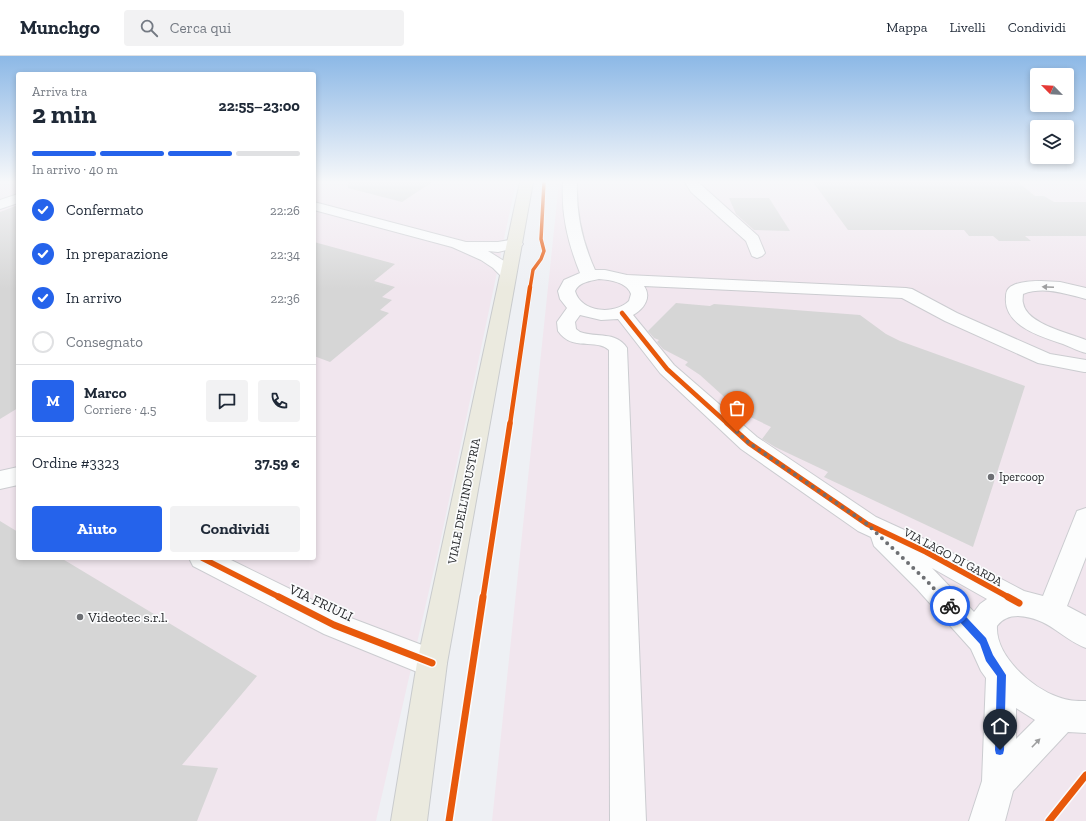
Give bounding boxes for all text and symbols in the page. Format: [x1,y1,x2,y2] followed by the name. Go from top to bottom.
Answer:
[124,10,404,46] search box
[20,16,100,39] text: Munchgo
[138,17,160,39] icon: search
[170,19,231,37] text: Cerca qui
[886,19,927,36] text: Mappa
[949,19,986,36] text: Livelli
[1008,19,1066,36] text: Condividi
[1030,68,1074,112] north arrow
[1030,68,1074,164] map controls
[32,84,87,99] text: Arriva tra
[219,97,300,115] text: 22:55–23:00
[32,98,97,130] text: 2 min
[1030,120,1074,164] button: layers
[32,162,118,177] text: In arrivo · 40 m
[32,199,54,221] icon: check
[66,201,143,219] text: Confermato
[270,203,300,218] text: 22:26
[32,243,54,265] icon: check
[66,245,168,263] text: In preparazione
[270,247,300,262] text: 22:34
[1042,283,1054,290] one-way arrow
[32,287,54,309] icon: check
[66,289,122,307] text: In arrivo
[270,291,300,306] text: 22:36
[66,333,143,351] text: Consegnato
[206,380,248,422] button: chat
[258,380,300,422] button: phone
[84,384,127,402] text: Marco
[720,391,754,432] pin
[46,392,60,410] text: M
[726,397,748,419] icon: bag
[84,402,156,417] text: Corriere · 4.5
[445,437,483,566] street label: VIALE DELL'INDUSTRIA
[32,454,119,472] text: Ordine #3323
[254,454,300,472] text: 37.59 €
[999,470,1045,484] place label: Ipercoop
[986,472,996,482] marker: Ipercoop
[32,506,162,552] button: Aiuto
[170,506,300,552] button: Condividi
[900,525,1005,589] street label: VIA LAGO DI GARDA
[285,580,356,625] street label: VIA FRIULI
[930,586,970,626] courier
[939,595,961,617] icon: bike
[87,609,168,626] place label: Videotec s.r.l.
[75,612,85,622] marker: Videotec s.r.l.
[983,709,1017,750] pin
[989,715,1011,737] icon: home
[1031,738,1040,747] one-way arrow

